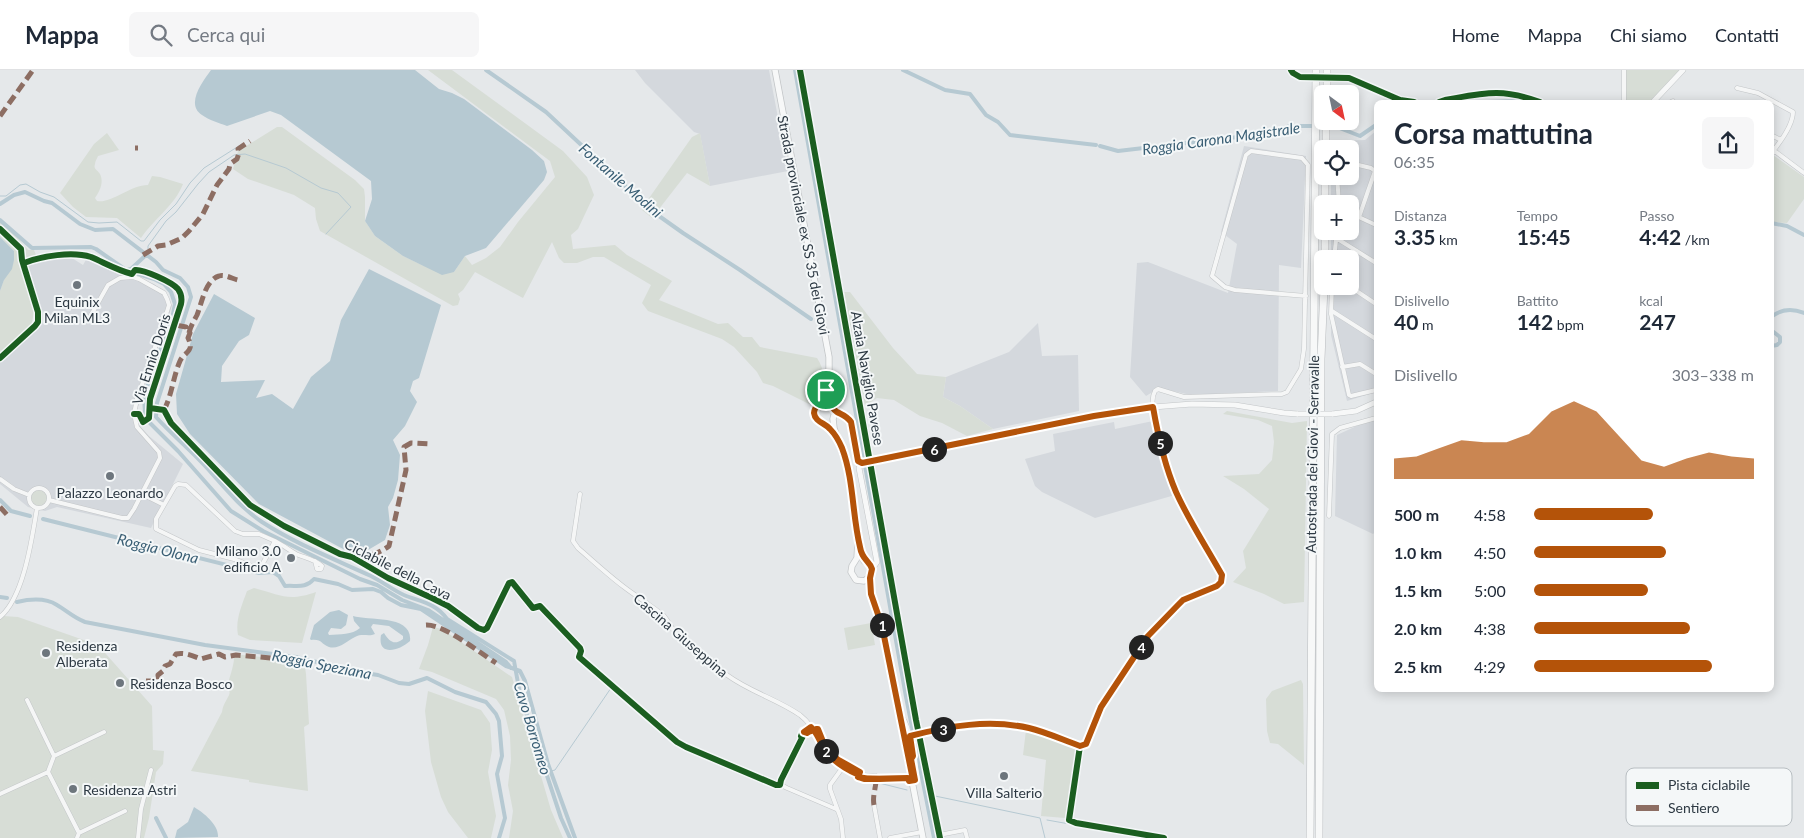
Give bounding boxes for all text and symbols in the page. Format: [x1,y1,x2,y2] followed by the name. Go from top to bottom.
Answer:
[129,12,479,57] search box
[25,20,99,49] text: Mappa
[147,21,175,49] icon: search
[187,23,265,46] text: Cerca qui
[1451,24,1499,46] text: Home
[1527,24,1582,46] text: Mappa
[1610,24,1687,46] text: Chi siamo
[1715,24,1779,46] text: Contatti
[1314,85,1359,130] north arrow
[1314,85,1359,295] map controls
[774,114,834,336] street label: Strada provinciale ex SS 35 dei Giovi
[1394,116,1593,150] text: Corsa mattutina
[1702,117,1754,169] button: share
[1141,118,1301,158] water label: Roggia Carona Magistrale
[576,139,667,221] water label: Fontanile Modini
[1314,140,1359,185] button: locate
[1394,152,1435,171] text: 06:35
[1314,195,1359,240] button: +
[1394,207,1447,224] text: Distanza
[1517,207,1558,224] text: Tempo
[1639,207,1675,224] text: Passo
[1394,224,1436,249] text: 3.35
[1517,224,1571,249] text: 15:45
[1639,224,1681,249] text: 4:42
[1436,231,1458,248] text: km
[1681,231,1710,248] text: /km
[1314,250,1359,295] button: −
[71,279,83,291] marker: Equinix Milan ML3
[1394,292,1450,309] text: Dislivello
[1517,292,1558,309] text: Battito
[1639,292,1663,309] text: kcal
[44,293,110,326] place label: Equinix Milan ML3
[848,309,888,447] street label: Alzaia Naviglio Pavese
[1394,309,1418,334] text: 40
[1517,309,1553,334] text: 142
[1639,309,1676,334] text: 247
[128,311,174,407] street label: Via Ennio Doris
[1418,316,1433,333] text: m
[1553,316,1584,333] text: bpm
[1302,355,1322,553] street label: Autostrada dei Giovi - Serravalle
[1394,365,1458,384] text: Dislivello
[1672,365,1754,384] text: 303–338 m
[805,369,847,411] pin
[812,376,840,404] icon: arrive
[1148,430,1172,456] pin: 5
[1156,435,1165,452] text: 5
[922,436,946,462] pin: 6
[930,441,939,458] text: 6
[104,470,116,482] marker: Palazzo Leonardo
[57,484,163,501] place label: Palazzo Leonardo
[1394,505,1439,524] text: 500 m
[1474,505,1506,524] text: 4:58
[116,529,201,567] water label: Roggia Olona
[342,535,454,603] street label: Ciclabile della Cava
[216,542,282,575] place label: Milano 3.0 edificio A
[1394,543,1442,562] text: 1.0 km
[1474,543,1506,562] text: 4:50
[285,552,297,564] marker: Milano 3.0 edificio A
[1394,581,1442,600] text: 1.5 km
[1474,581,1506,600] text: 5:00
[630,589,732,681] street label: Cascina Giuseppina
[870,612,894,638] pin: 1
[878,617,887,634] text: 1
[1394,619,1442,638] text: 2.0 km
[1474,619,1506,638] text: 4:38
[1128,634,1154,660] pin: 4
[56,637,118,670] place label: Residenza Alberata
[1137,639,1146,656] text: 4
[271,646,374,683] water label: Roggia Speziana
[40,647,52,659] marker: Residenza Alberata
[1394,657,1442,676] text: 2.5 km
[1474,657,1506,676] text: 4:29
[130,675,233,692] place label: Residenza Bosco
[114,677,126,689] marker: Residenza Bosco
[510,679,556,777] water label: Cavo Borromeo
[930,716,956,742] pin: 3
[939,721,948,738] text: 3
[814,738,838,764] pin: 2
[822,743,831,760] text: 2
[1626,768,1792,826] legend
[998,770,1010,782] marker: Villa Salterio
[1668,776,1750,793] text: Pista ciclabile
[83,781,177,798] place label: Residenza Astri
[67,783,79,795] marker: Residenza Astri
[966,784,1042,801] place label: Villa Salterio
[1668,799,1719,816] text: Sentiero

